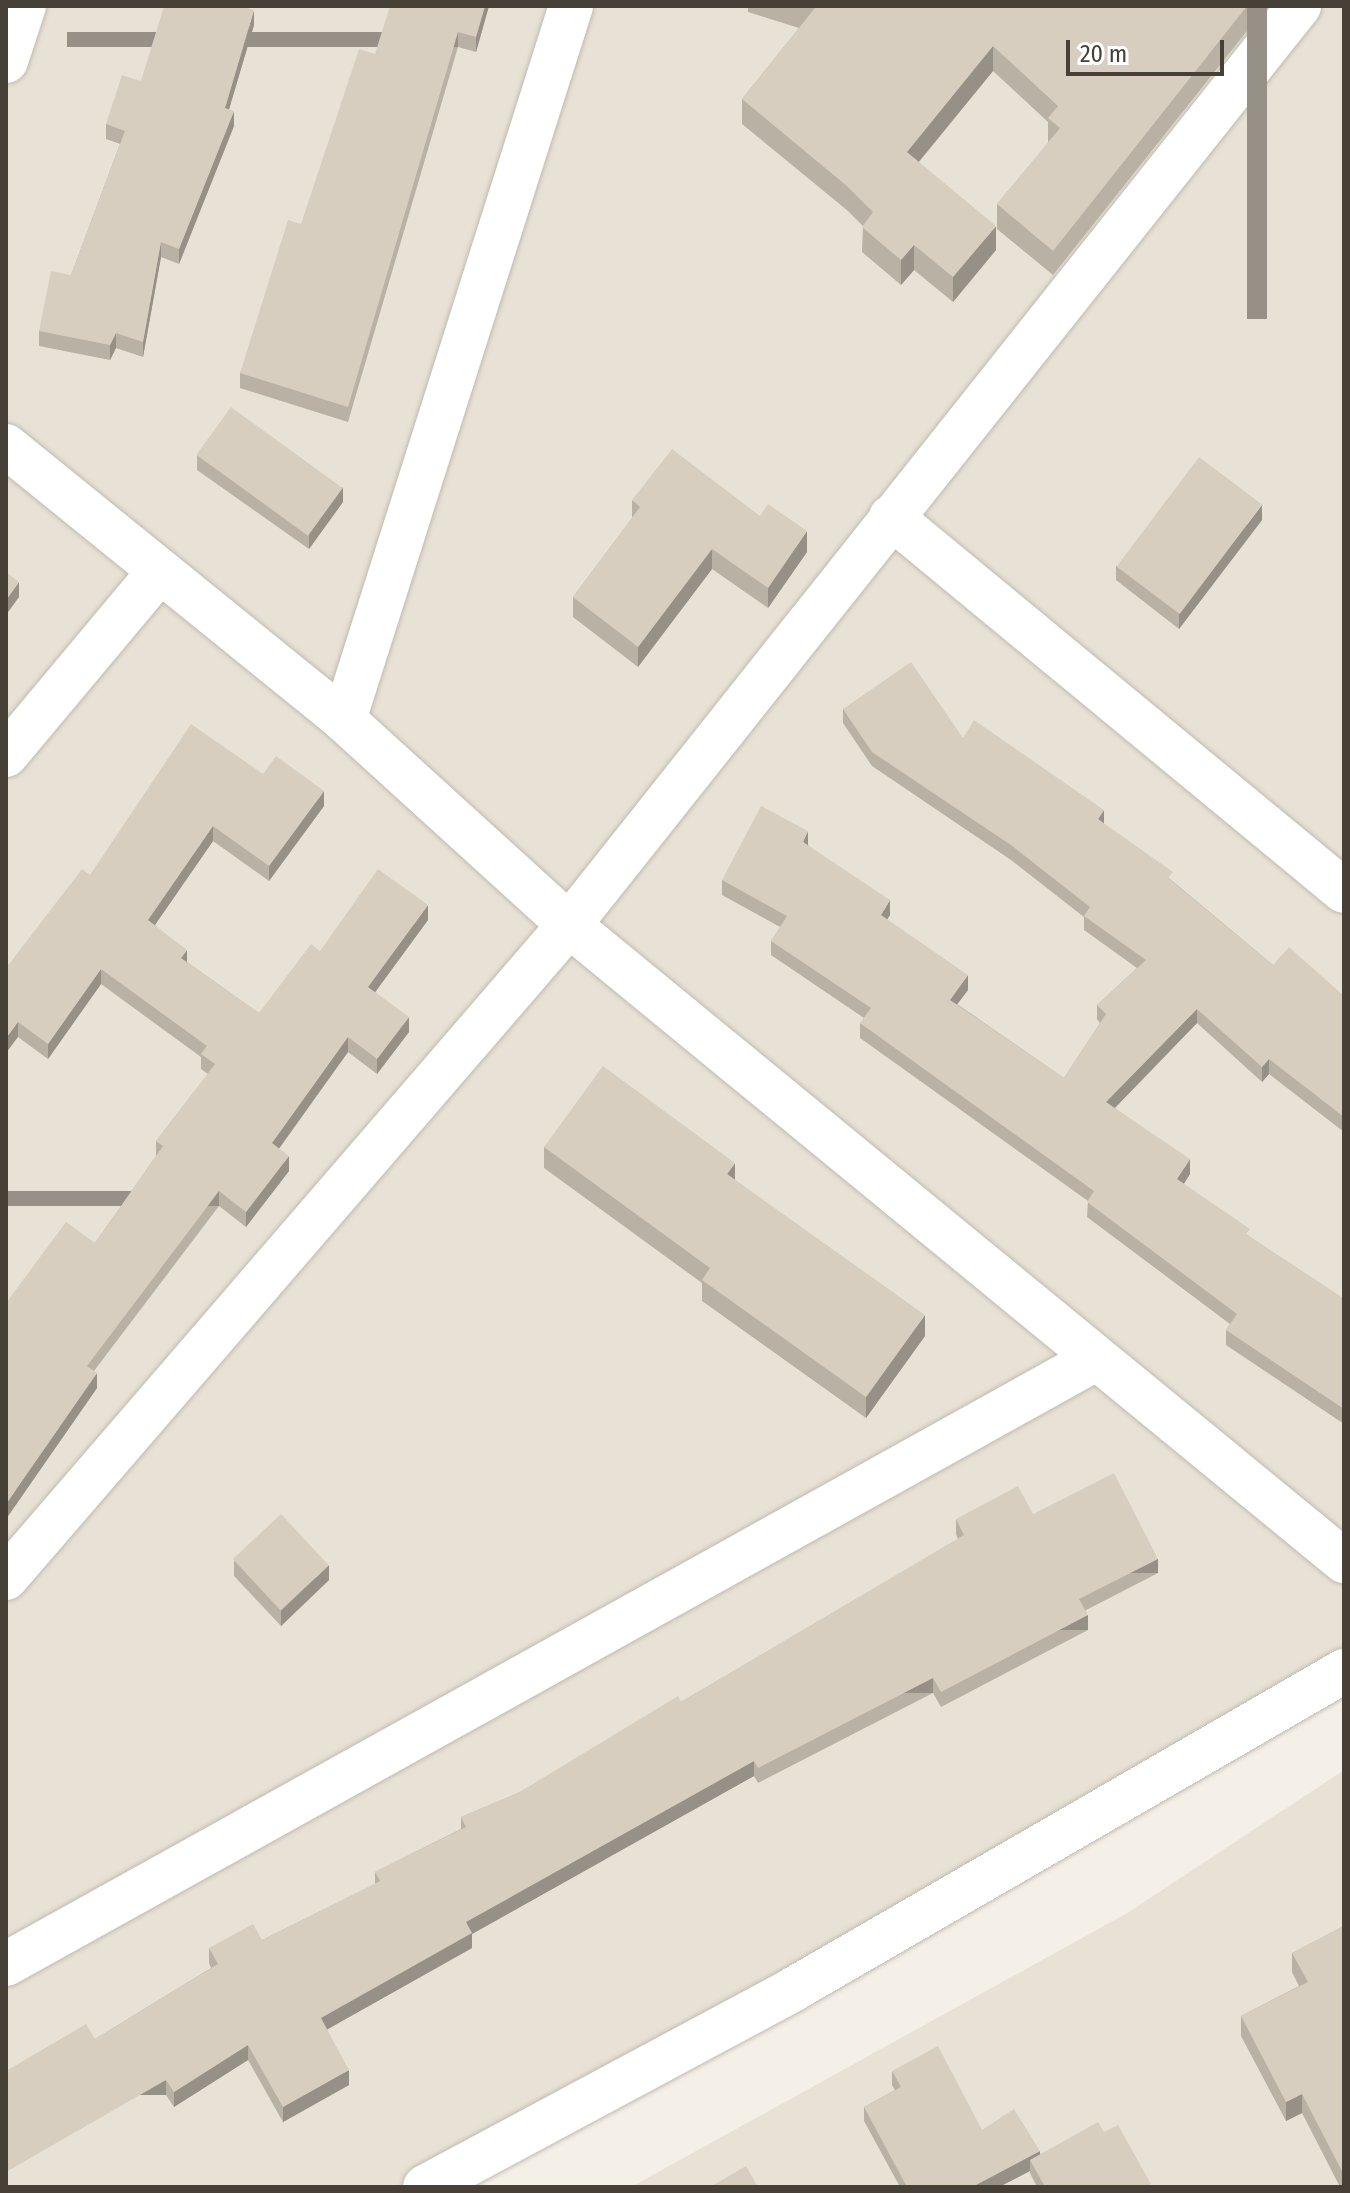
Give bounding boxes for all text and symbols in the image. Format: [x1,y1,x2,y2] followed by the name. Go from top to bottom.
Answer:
[1070,24,1228,74] scale bar
[1080,40,1127,68] text: 20 m

